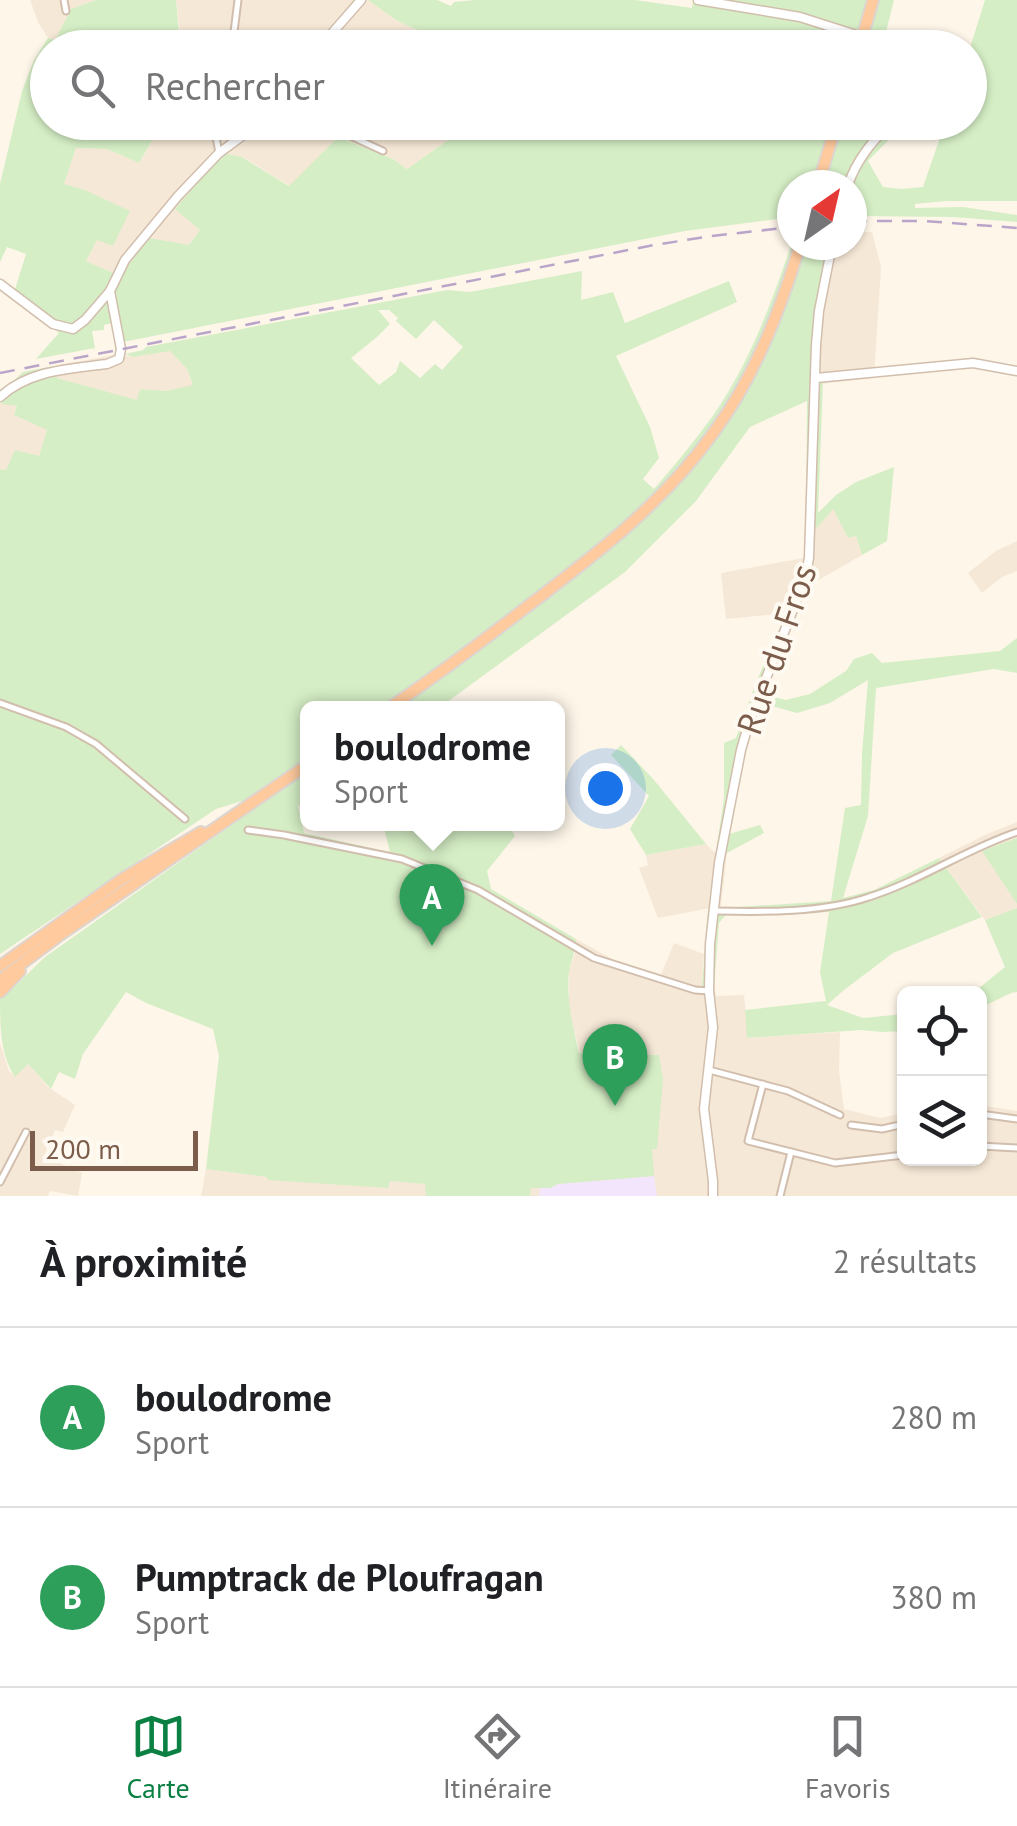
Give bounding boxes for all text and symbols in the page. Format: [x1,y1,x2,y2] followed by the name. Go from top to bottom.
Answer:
[30,30,987,140] search box
[65,58,120,113] icon: search
[145,61,325,110] text: Rechercher
[777,170,867,260] north arrow
[725,558,827,740] street label: Rue du Fros
[300,701,565,831] popup
[334,721,531,770] text: boulodrome
[580,763,631,814] your location
[334,770,408,812] text: Sport
[400,864,464,946] pin: A
[897,986,987,1166] map controls
[897,986,987,1076] button: locate
[582,1024,648,1106] pin: B
[897,1076,987,1166] button: layers
[30,1126,198,1170] scale bar
[45,1130,121,1167] text: 200 m
[40,1234,247,1289] text: À proximité
[833,1240,977,1282] text: 2 résultats
[135,1372,332,1421] text: boulodrome
[63,1396,82,1438] text: A
[890,1396,977,1438] text: 280 m
[135,1421,209,1463] text: Sport
[135,1552,544,1601] text: Pumptrack de Ploufragan
[63,1576,82,1618] text: B
[890,1576,977,1618] text: 380 m
[135,1601,209,1643] text: Sport
[127,1709,190,1806] tab: Carte
[443,1709,552,1806] tab: Itinéraire
[805,1709,890,1806] tab: Favoris

